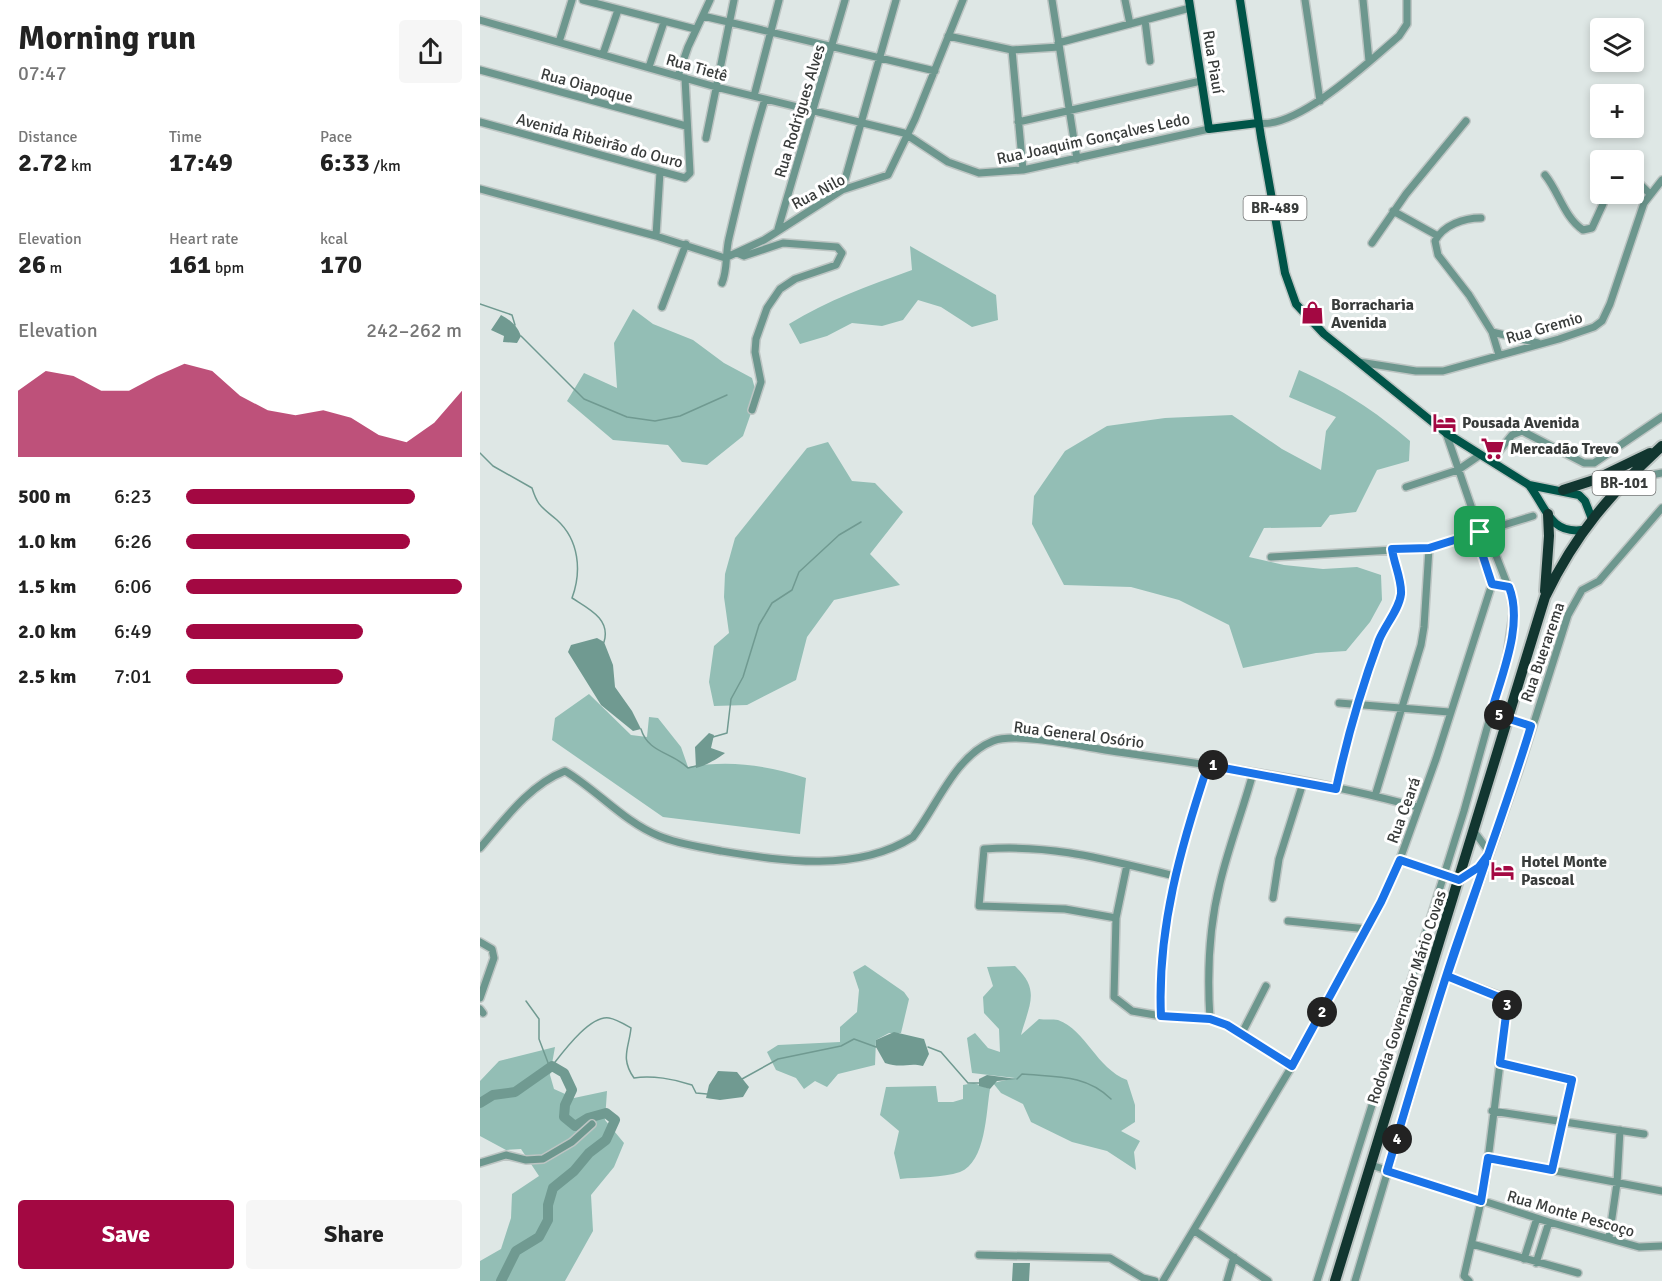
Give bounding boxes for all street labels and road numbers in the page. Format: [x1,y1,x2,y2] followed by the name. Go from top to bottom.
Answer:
[1198,29,1228,96] street label: Rua Piauí
[770,42,830,180] street label: Rua Rodrigues Alves
[664,50,730,86] street label: Rua Tietê
[538,64,635,108] street label: Rua Oiapoque
[514,109,685,173] street label: Avenida Ribeirão do Ouro
[995,109,1192,169] street label: Rua Joaquim Gonçalves Ledo
[788,170,849,214] street label: Rua Nilo
[1244,196,1306,220] road number: BR-489
[1504,307,1585,348] street label: Rua Gremio
[1592,471,1656,495] road number: BR-101
[1516,600,1569,705] street label: Rua Buerarema
[1012,717,1145,753] street label: Rua General Osório
[1383,774,1425,846] street label: Rua Ceará
[1363,888,1451,1107] street label: Rodovia Governador Mário Covas
[1505,1186,1637,1242] street label: Rua Monte Pescoço

